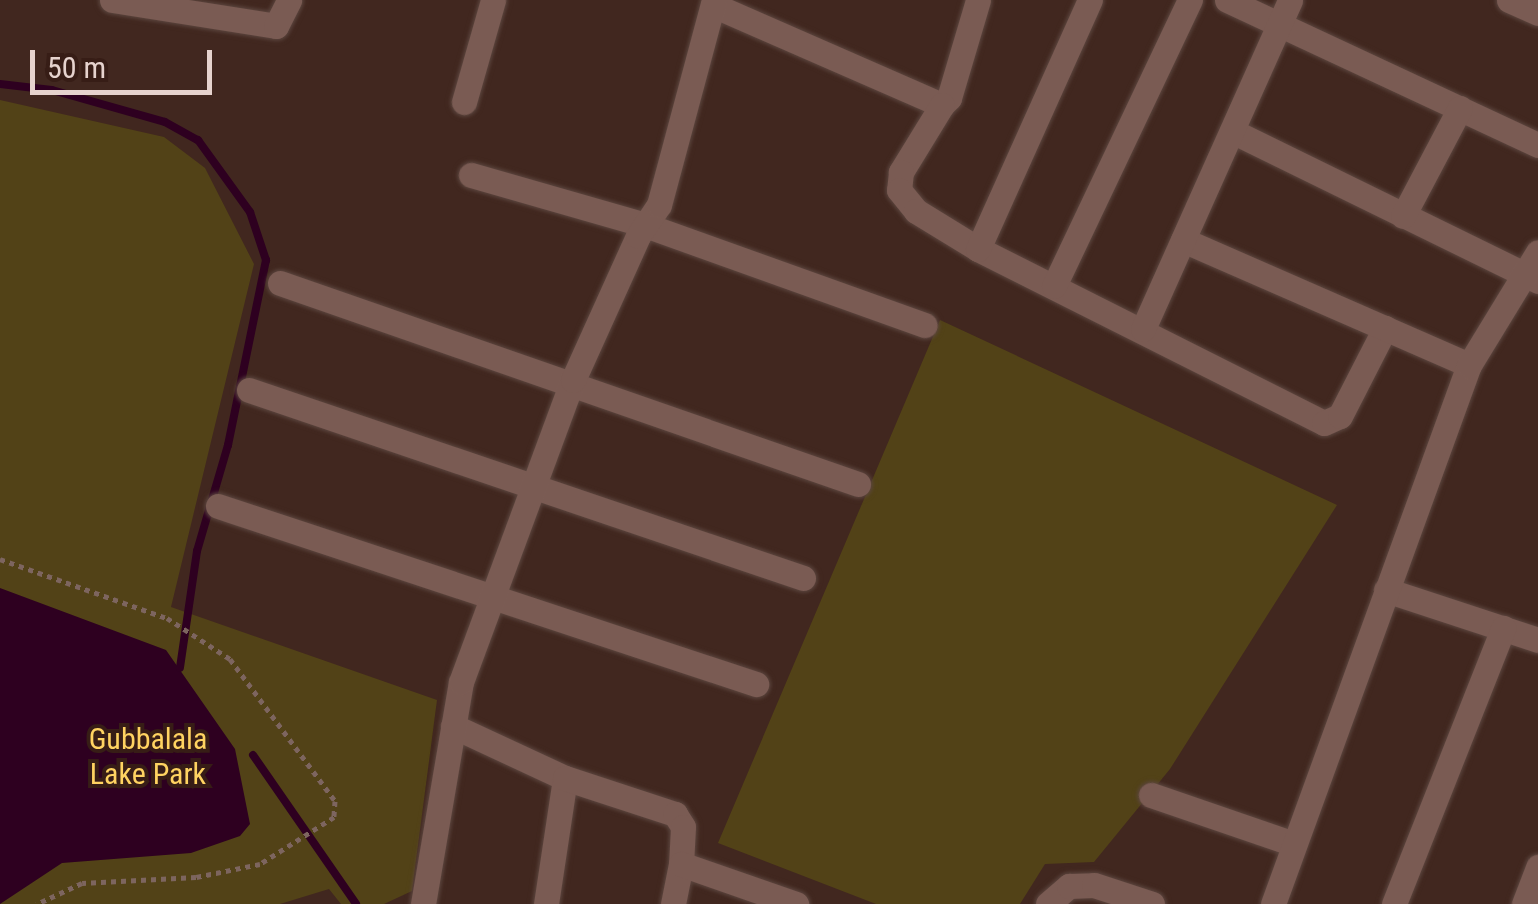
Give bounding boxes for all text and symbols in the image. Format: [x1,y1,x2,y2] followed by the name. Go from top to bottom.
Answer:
[35,30,218,92] scale bar
[47,50,106,85] text: 50 m
[89,721,207,792] park label: Gubbalala Lake Park

